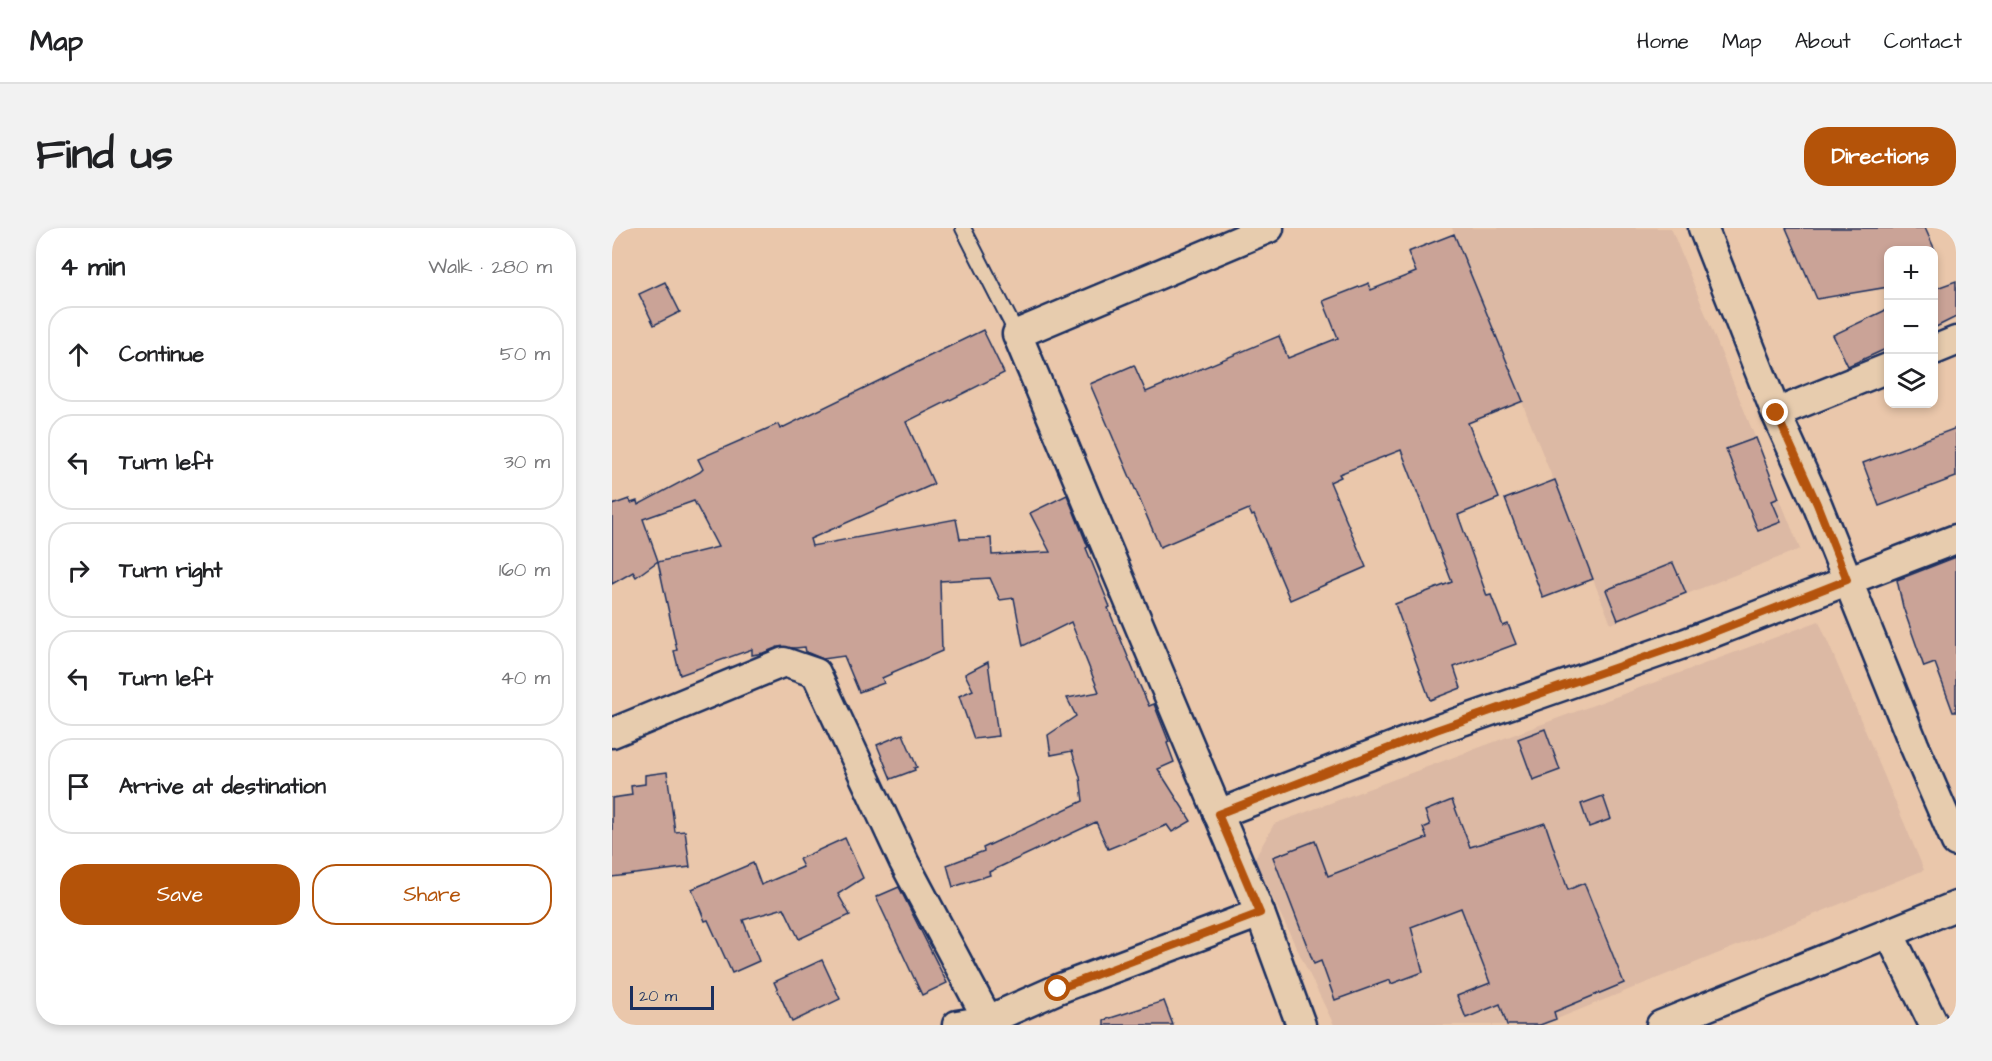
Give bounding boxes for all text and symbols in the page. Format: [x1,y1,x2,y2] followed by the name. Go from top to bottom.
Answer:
[30,22,83,61] text: Map
[1637,27,1689,56] text: Home
[1722,27,1762,56] text: Map
[1795,27,1851,56] text: About
[1884,27,1962,56] text: Contact
[36,127,173,185] text: Find us
[1804,127,1956,186] button: Directions
[1884,246,1938,408] map controls
[1884,246,1938,300] button: +
[60,249,125,285] text: 4 min
[428,253,552,281] text: Walk · 280 m
[1884,300,1938,354] button: −
[62,338,95,371] icon: ahead
[119,339,204,370] text: Continue
[500,340,550,368] text: 50 m
[1884,354,1938,408] button: layers
[1762,399,1788,425] route end
[62,446,95,479] icon: left
[119,447,213,478] text: Turn left
[504,448,550,476] text: 30 m
[62,554,95,587] icon: right
[119,555,222,586] text: Turn right
[499,556,550,584] text: 160 m
[62,662,95,695] icon: left
[119,663,213,694] text: Turn left
[500,664,550,692] text: 40 m
[62,770,95,803] icon: arrive
[119,771,326,802] text: Arrive at destination
[60,864,300,925] button: Save
[312,864,552,925] button: Share
[1044,975,1070,1001] route start
[630,983,714,1010] scale bar
[639,985,677,1007] text: 20 m

